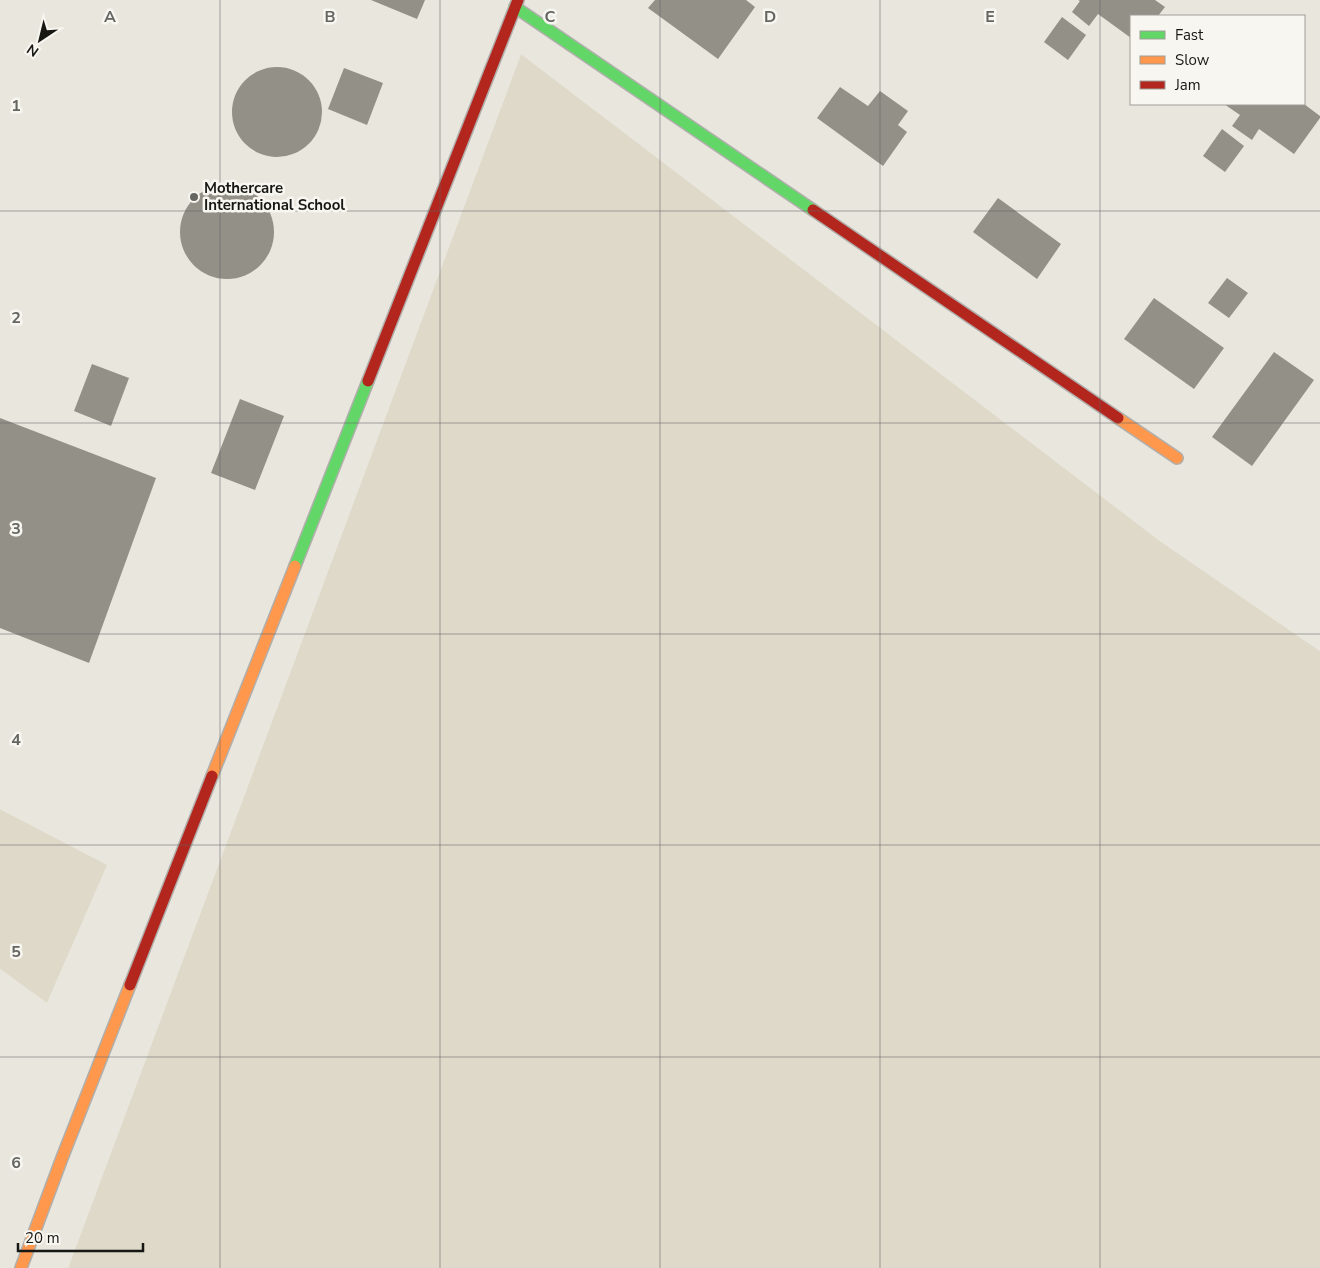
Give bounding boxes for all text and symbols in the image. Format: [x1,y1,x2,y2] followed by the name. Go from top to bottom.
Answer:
[104,6,116,28] text: A
[324,6,336,28] text: B
[545,6,556,28] text: C
[764,6,776,28] text: D
[985,6,995,28] text: E
[15,15,65,65] north arrow
[1130,15,1305,105] legend
[1175,25,1204,45] text: Fast
[23,39,43,61] text: N
[1175,50,1210,70] text: Slow
[1174,75,1201,95] text: Jam
[11,95,21,117] text: 1
[204,178,345,215] place label: Mothercare International School
[188,191,200,203] marker: Mothercare International School
[11,307,21,329] text: 2
[11,518,21,540] text: 3
[11,729,21,751] text: 4
[11,941,21,963] text: 5
[11,1152,21,1174] text: 6
[18,1220,142,1252] scale bar
[25,1228,60,1248] text: 20 m

